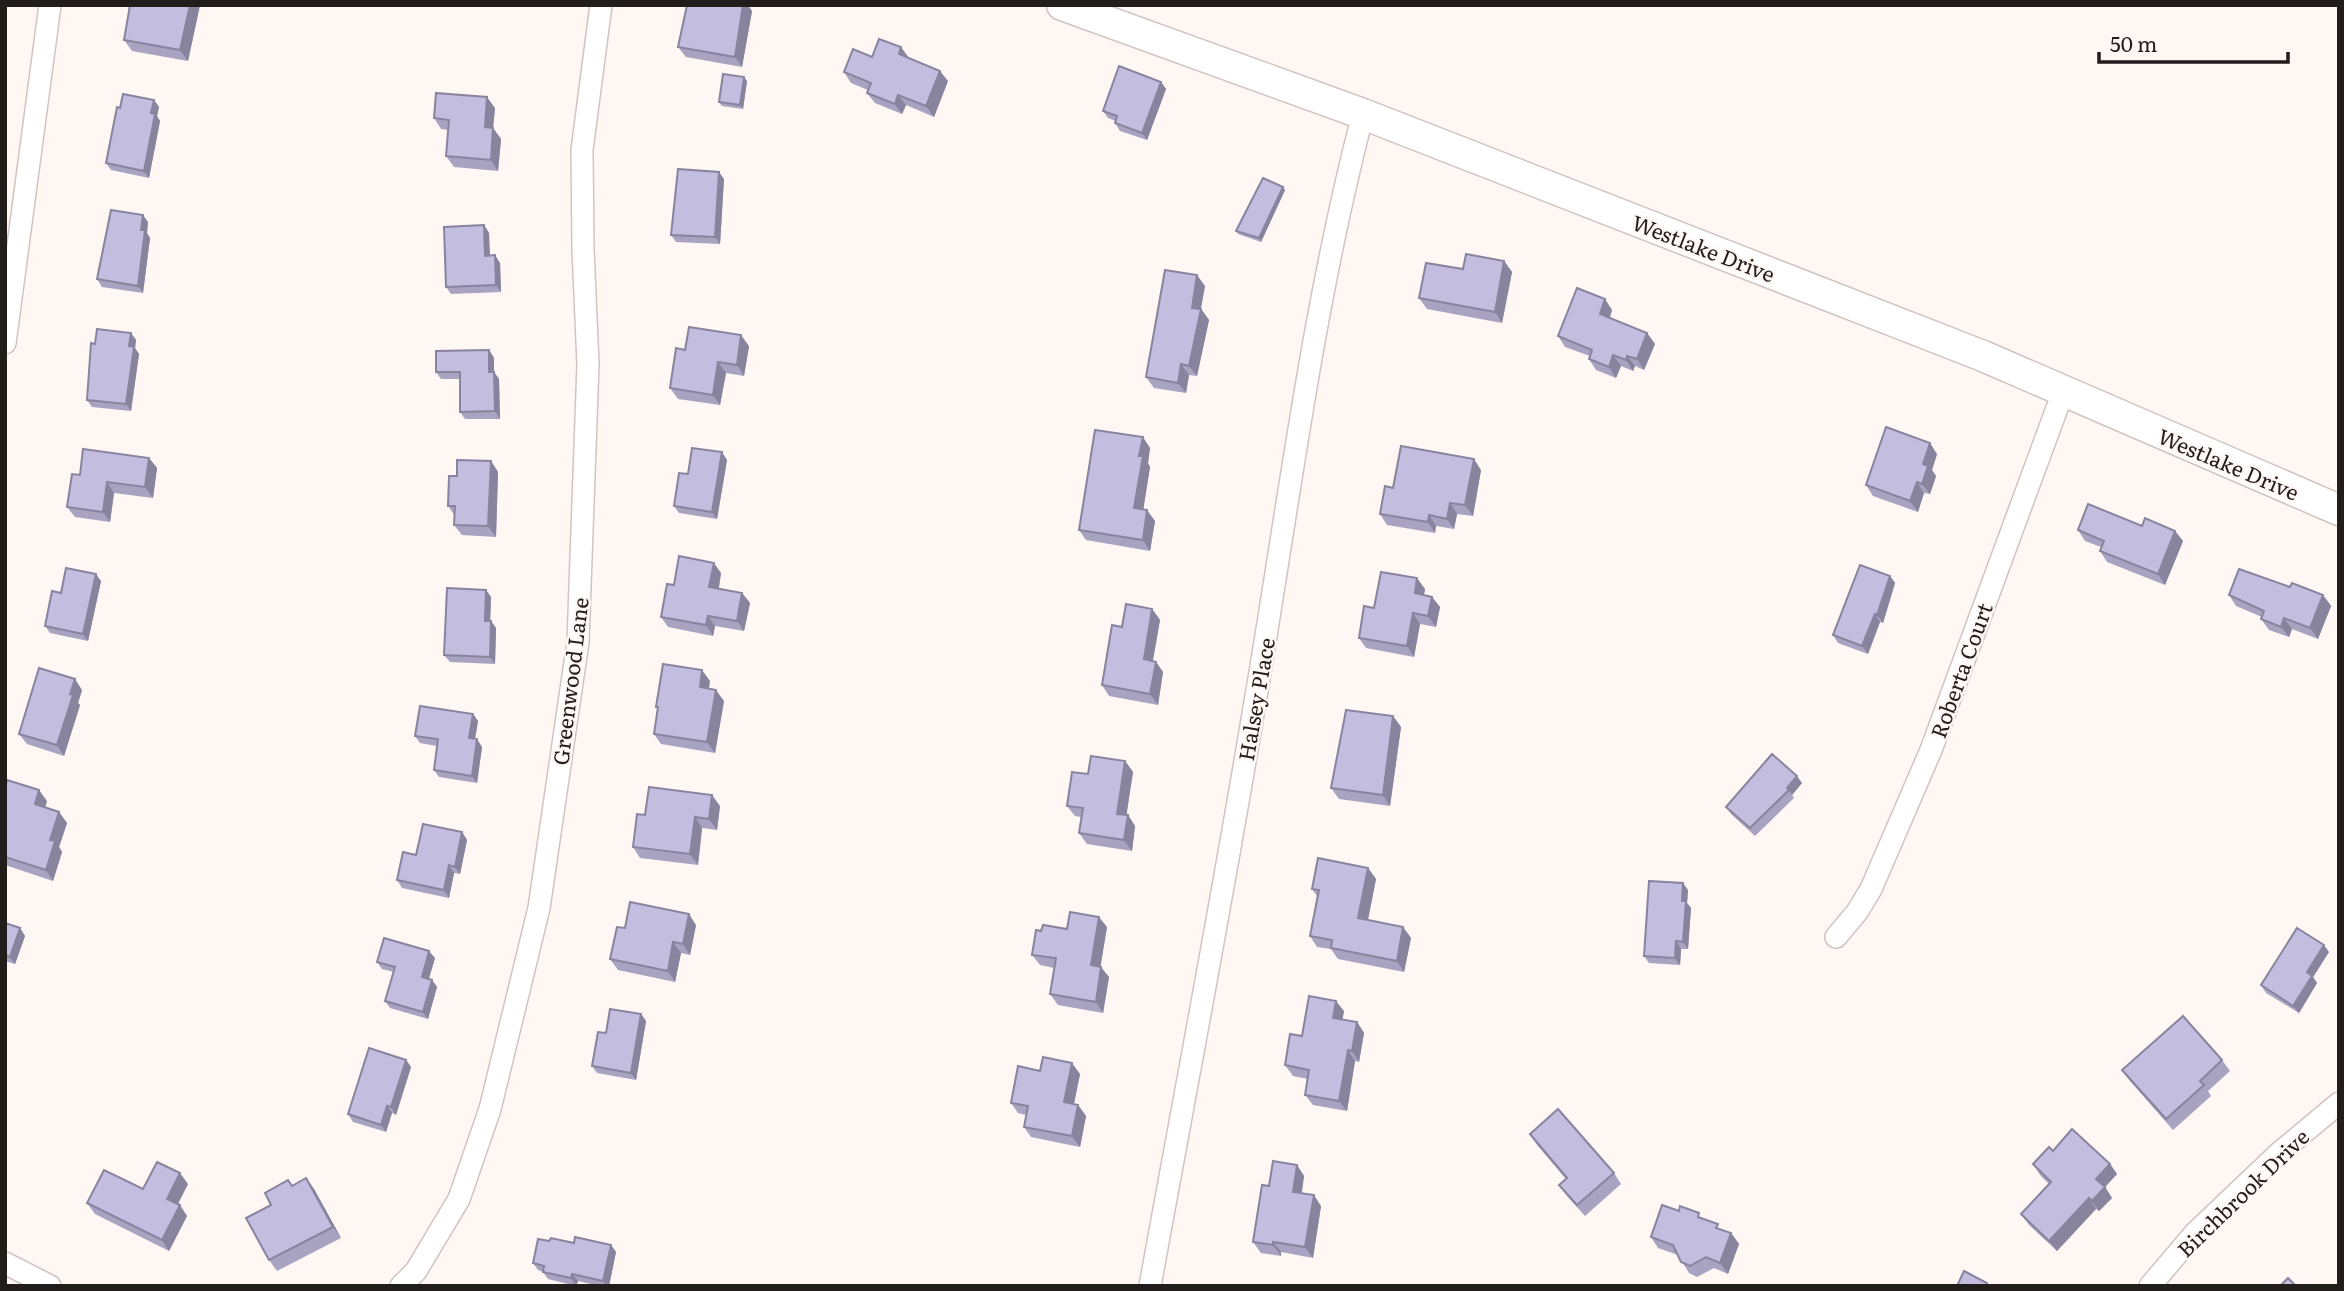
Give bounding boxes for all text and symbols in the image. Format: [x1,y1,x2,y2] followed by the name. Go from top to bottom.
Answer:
[2099,21,2288,65] scale bar
[2110,27,2157,58] text: 50 m
[1628,206,1780,288] street label: Westlake Drive
[2154,419,2304,507] street label: Westlake Drive
[543,595,595,767] street label: Greenwood Lane
[1921,597,1999,742] street label: Roberta Court
[1229,635,1281,763] street label: Halsey Place
[2169,1121,2315,1263] street label: Birchbrook Drive

